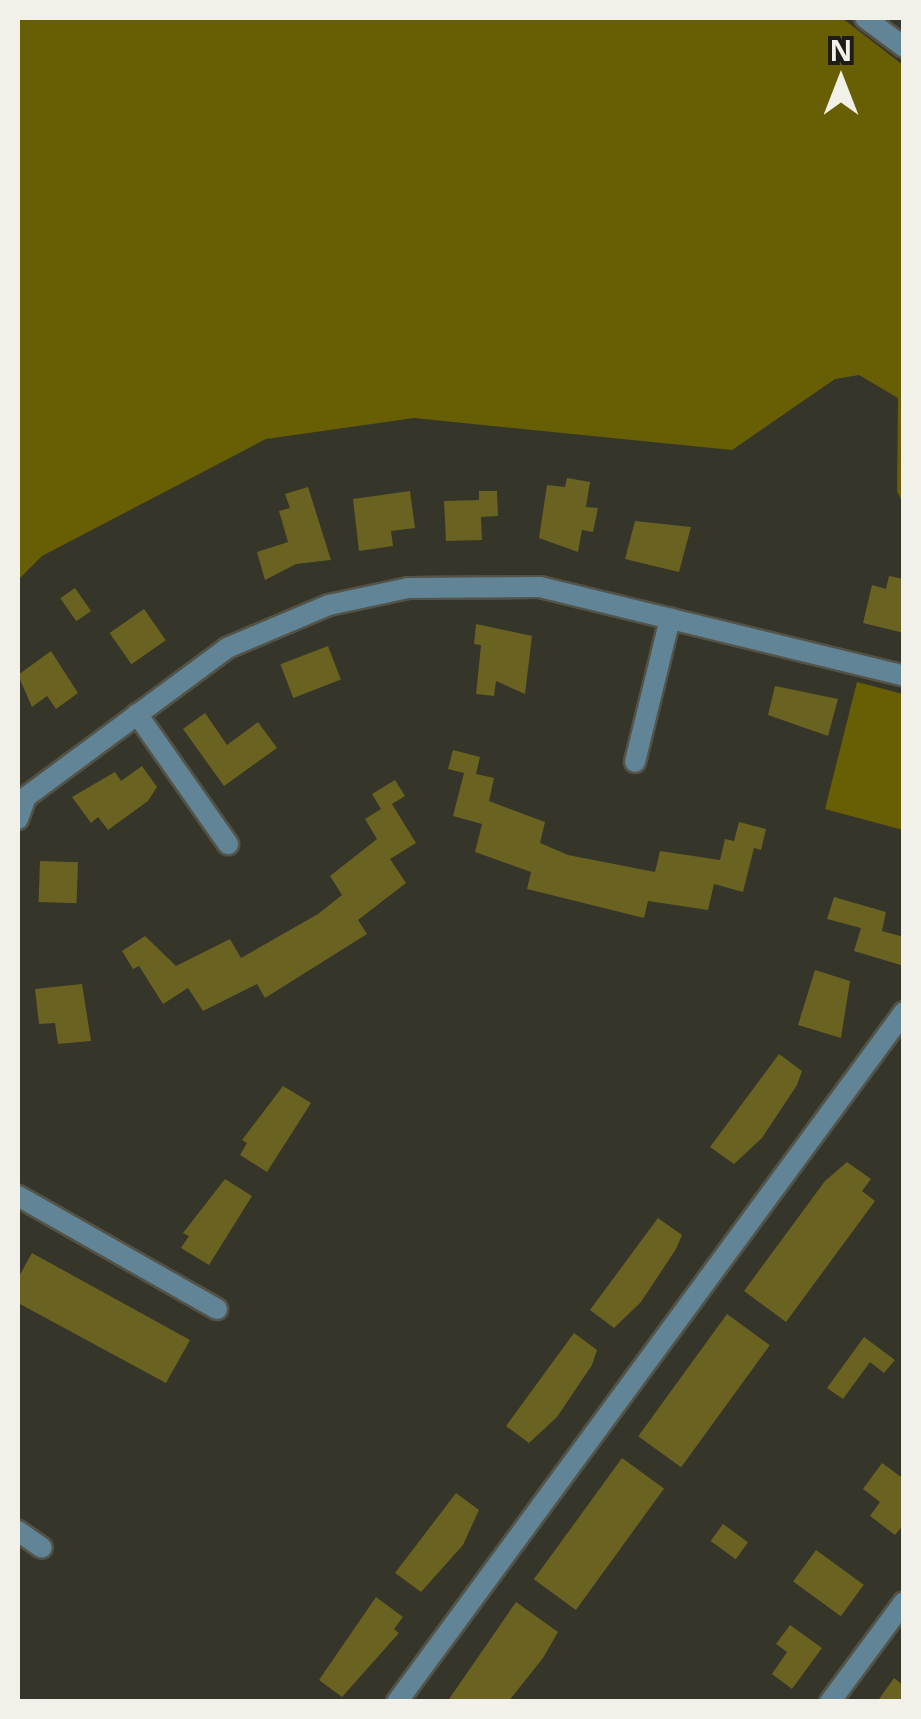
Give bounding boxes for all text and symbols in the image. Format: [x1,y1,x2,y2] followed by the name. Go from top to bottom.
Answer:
[791,30,891,130] north arrow
[830,31,852,69] text: N

